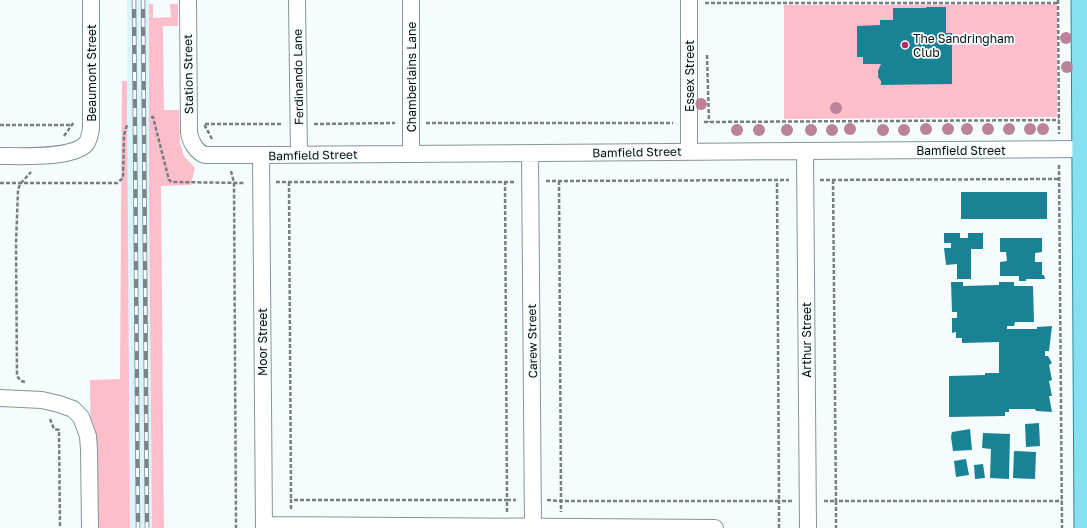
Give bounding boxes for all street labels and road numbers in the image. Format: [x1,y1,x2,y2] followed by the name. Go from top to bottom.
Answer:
[404,22,419,132] street label: Chamberlains Lane
[84,24,99,122] street label: Beaumont Street
[290,29,306,125] street label: Ferdinando Lane
[180,34,196,114] street label: Station Street
[682,40,697,112] street label: Essex Street
[916,143,1006,158] street label: Bamfield Street
[592,144,682,160] street label: Bamfield Street
[268,147,358,163] street label: Bamfield Street
[799,302,814,378] street label: Arthur Street
[524,303,540,378] street label: Carew Street
[255,308,270,376] street label: Moor Street

